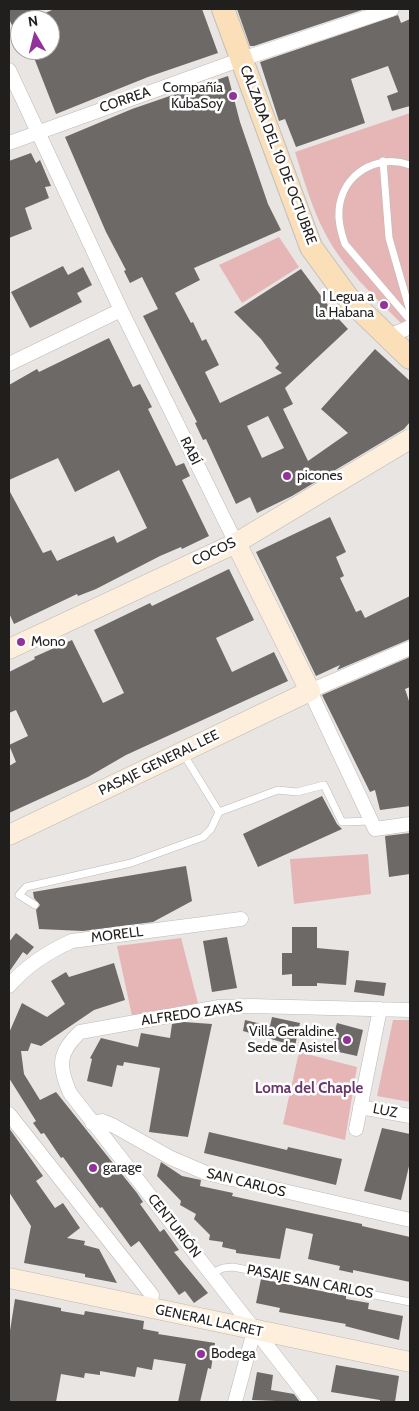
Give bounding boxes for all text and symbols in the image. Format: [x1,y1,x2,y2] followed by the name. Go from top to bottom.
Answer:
[10,10,60,60] north arrow
[27,12,39,31] text: N
[236,63,320,247] street label: CALZADA DEL 10 DE OCTUBRE
[163,80,223,112] place label: Compañía KubaSoy
[97,84,153,116] street label: CORREA
[227,90,239,102] marker: Compañía KubaSoy
[315,289,374,322] place label: I Legua a la Habana
[378,299,390,311] marker: I Legua a la Habana
[176,434,204,468] street label: RABÍ
[297,468,343,484] place label: picones
[281,470,293,482] marker: picones
[189,534,239,570] street label: COCOS
[31,634,65,650] place label: Mono
[15,636,27,648] marker: Mono
[96,727,222,799] street label: PASAJE GENERAL LEE
[90,923,144,947] street label: MORELL
[140,999,244,1029] street label: ALFREDO ZAYAS
[247,1024,337,1056] place label: Villa Geraldine. Sede de Asistel
[341,1034,353,1046] marker: Villa Geraldine. Sede de Asistel
[255,1080,363,1098] district label: Loma del Chaple
[371,1100,399,1122] street label: LUZ
[103,1160,142,1176] place label: garage
[87,1162,99,1174] marker: garage
[205,1165,287,1201] street label: SAN CARLOS
[144,1191,204,1261] street label: CENTURIÓN
[245,1261,375,1303] street label: PASAJE SAN CARLOS
[154,1301,264,1341] street label: GENERAL LACRET
[211,1346,256,1362] place label: Bodega
[195,1348,207,1360] marker: Bodega

